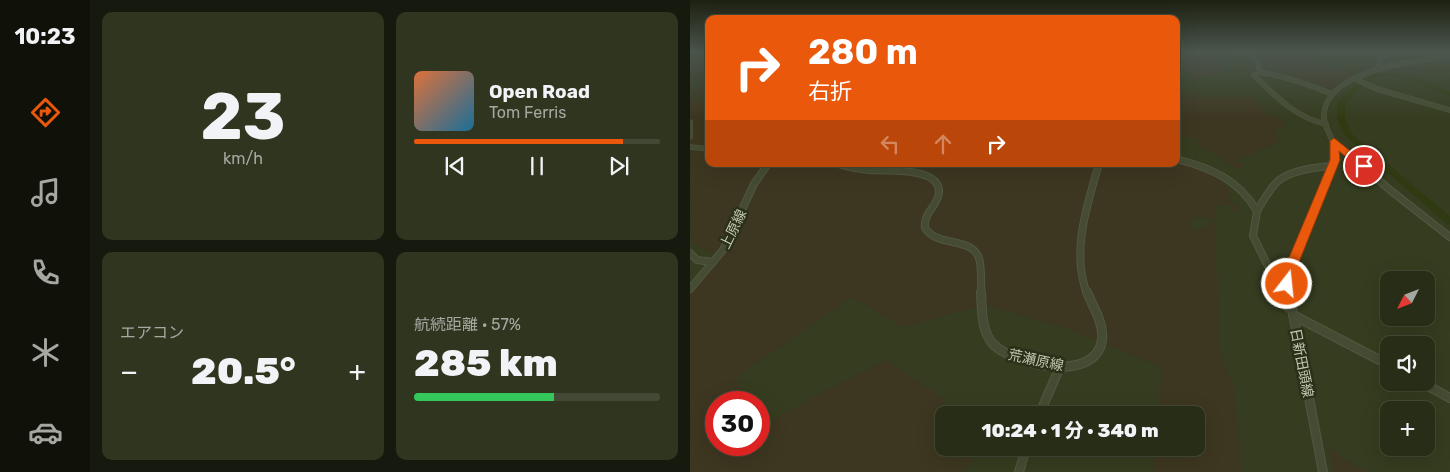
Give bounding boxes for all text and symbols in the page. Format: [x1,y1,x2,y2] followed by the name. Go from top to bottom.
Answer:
[14,23,76,50] text: 10:23
[808,31,918,73] text: 280 m
[725,35,790,100] icon: right
[200,78,286,155] text: 23
[808,78,852,105] text: 右折
[489,80,590,103] text: Open Road
[28,95,63,130] icon: directions
[489,103,566,122] text: Tom Ferris
[876,130,904,158] icon: left
[929,130,957,158] icon: ahead
[982,130,1010,158] icon: right
[1343,145,1385,187] pin
[223,149,263,168] text: km/h
[441,152,469,180] icon: previous
[523,152,551,180] icon: pause
[605,152,633,180] icon: next
[1350,152,1378,180] icon: arrive
[28,175,63,210] icon: music
[717,207,750,252] street label: 上原線
[28,255,63,290] icon: phone
[1260,257,1312,309] position arrow
[1380,271,1435,326] north arrow
[1380,271,1435,456] map controls
[414,315,521,334] text: 航続距離 · 57%
[120,323,184,342] text: エアコン
[1286,327,1317,399] street label: 日新田頭線
[28,335,63,370] icon: climate
[1380,336,1435,391] button: sound
[414,340,558,386] text: 285 km
[1007,346,1065,375] street label: 荒瀬原線
[191,348,296,394] text: 20.5°
[120,355,138,388] text: −
[349,355,366,388] text: +
[705,391,770,456] speed limit sign: 30
[1380,401,1435,456] button: +
[28,415,63,450] icon: car
[981,419,1159,442] text: 10:24 · 1 分 · 340 m

